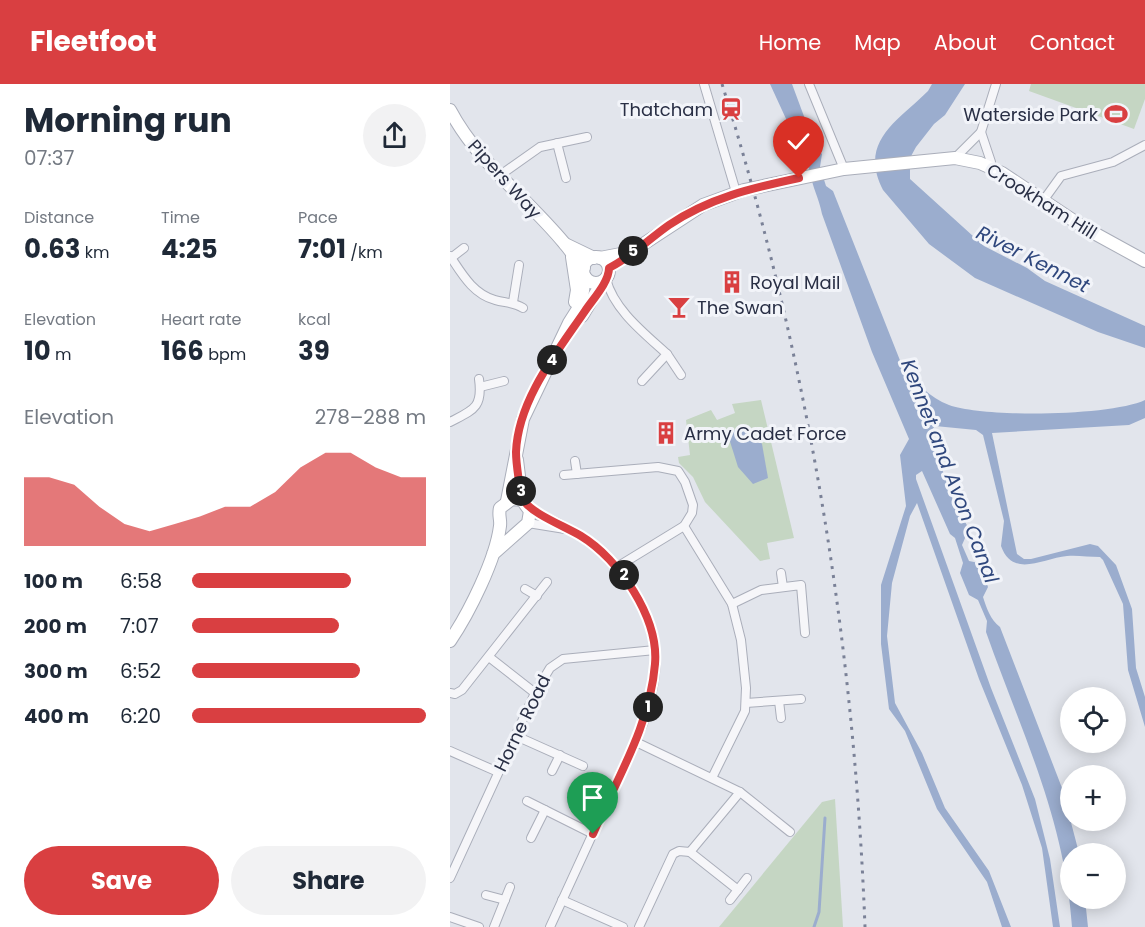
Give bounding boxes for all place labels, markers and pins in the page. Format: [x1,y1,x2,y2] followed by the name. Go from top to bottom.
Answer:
[718,96,744,122] station icon: Thatcham
[620,97,713,122] place label: Thatcham
[1103,101,1129,127] sports icon: Waterside Park
[963,102,1099,127] place label: Waterside Park
[773,116,824,178] pin
[618,236,648,266] pin: 5
[719,269,745,295] building icon: Royal Mail
[750,270,841,295] place label: Royal Mail
[666,294,692,320] bar icon: The Swan
[697,295,783,320] place label: The Swan
[537,345,567,375] pin: 4
[653,420,679,446] building icon: Army Cadet Force
[684,421,846,446] place label: Army Cadet Force
[506,476,536,506] pin: 3
[609,560,639,590] pin: 2
[633,692,663,722] pin: 1
[567,772,618,834] pin

